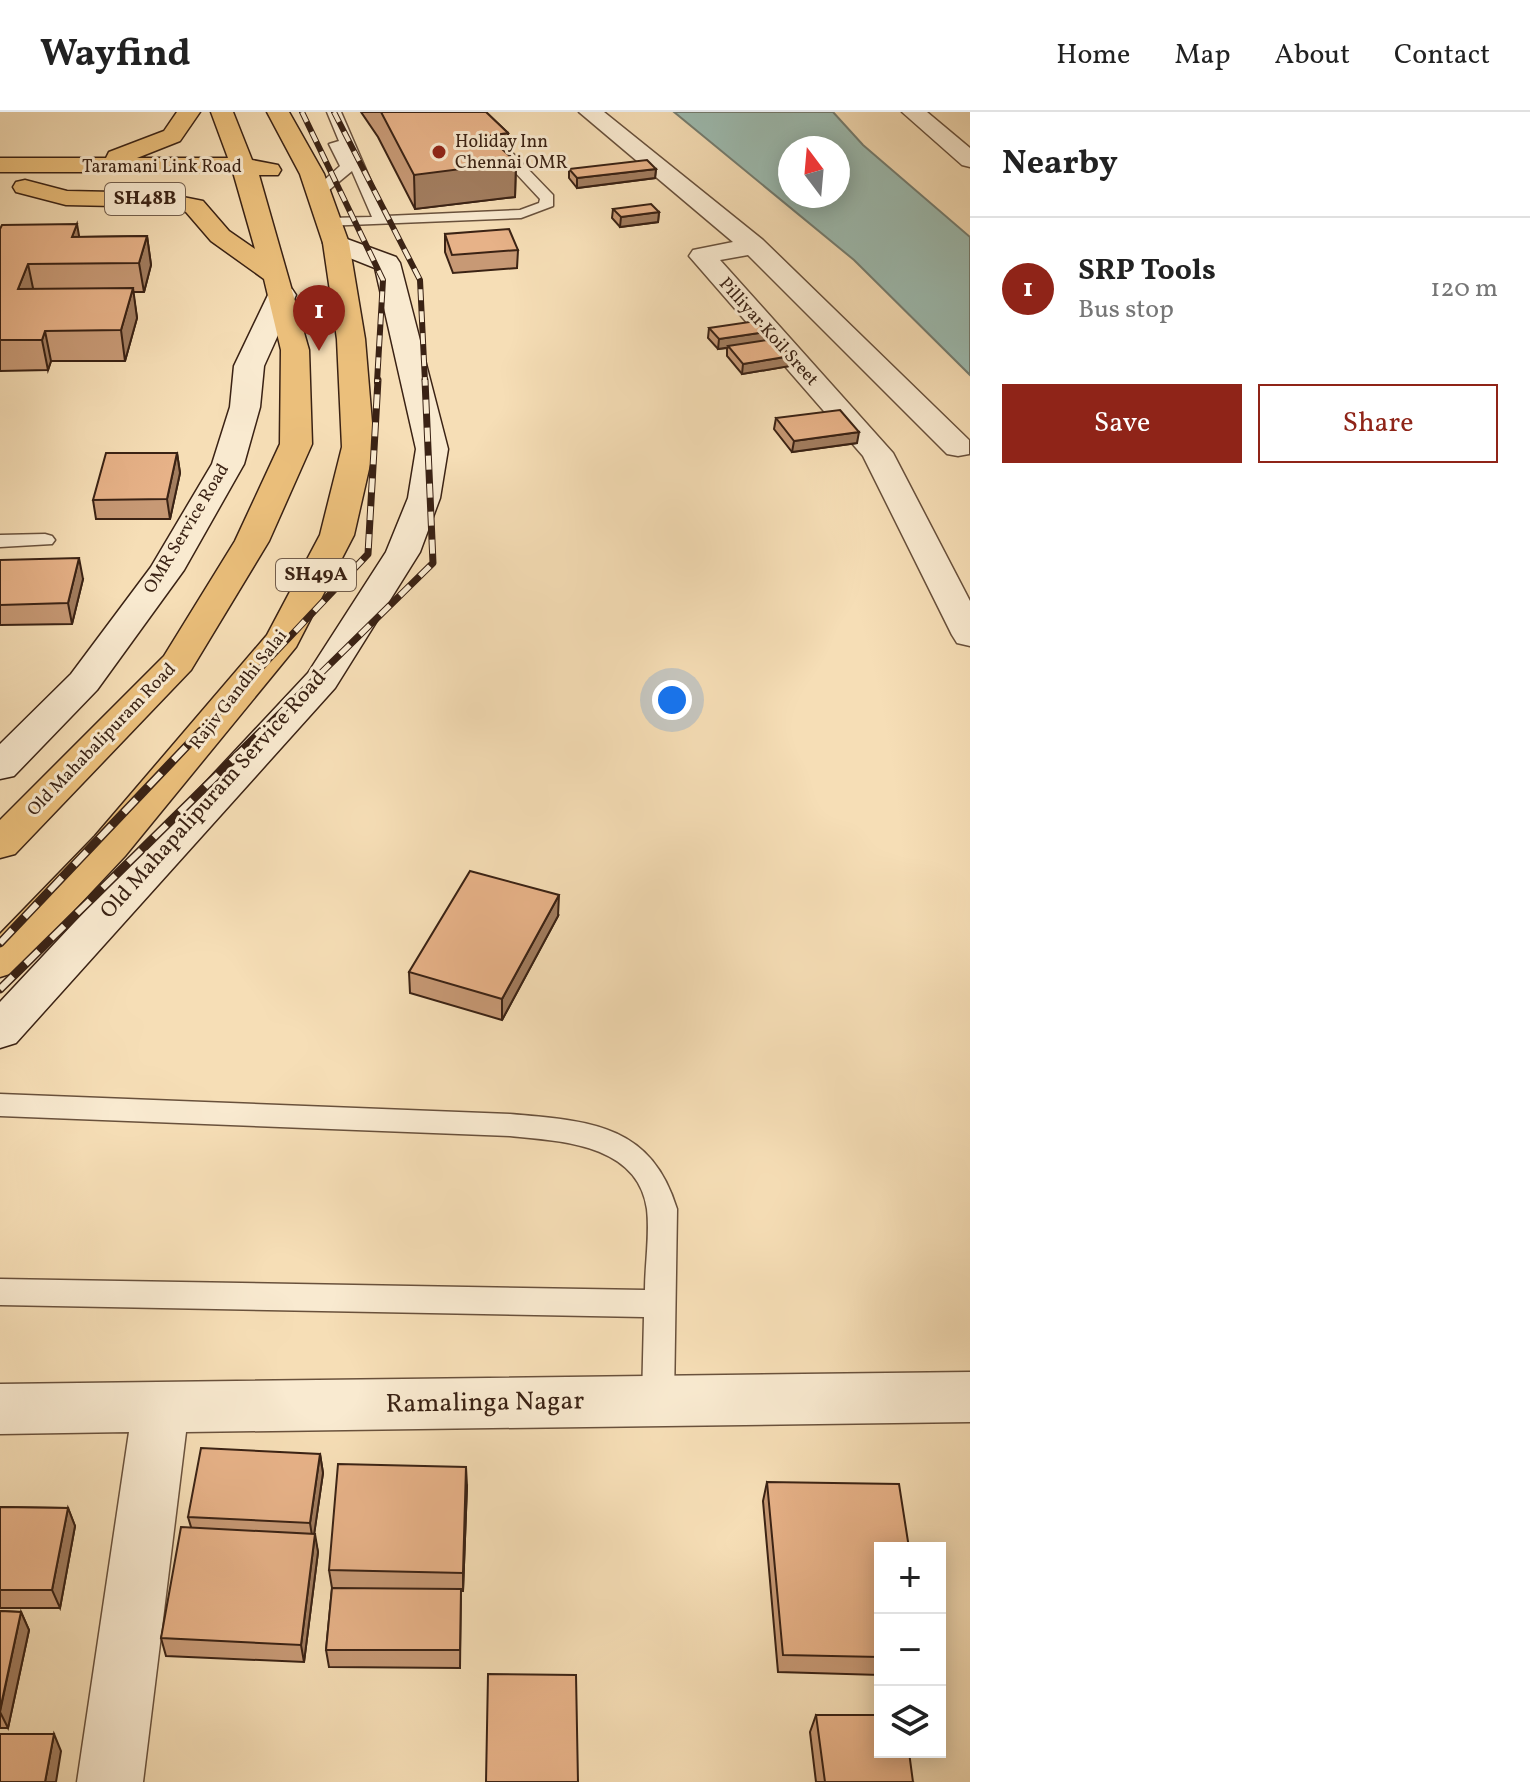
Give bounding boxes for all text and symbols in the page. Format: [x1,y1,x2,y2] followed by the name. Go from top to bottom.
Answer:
[40,29,191,82] text: Wayfind
[1056,36,1130,75] text: Home
[1174,36,1230,75] text: Map
[1274,36,1350,75] text: About
[1394,36,1490,75] text: Contact
[455,130,568,176] place label: Holiday Inn Chennai OMR
[778,136,850,208] north arrow
[1002,141,1118,188] text: Nearby
[430,143,448,161] marker: Holiday Inn Chennai OMR
[82,155,242,180] street label: Taramani Link Road
[105,183,185,215] road number: SH48B
[1078,250,1216,292] text: SRP Tools
[1023,271,1033,307] text: 1
[1430,271,1498,307] text: 120 m
[712,272,824,392] street label: Pilliyar Koil Sreet
[293,285,345,351] pin: 1
[1078,292,1174,328] text: Bus stop
[1002,384,1242,463] button: Save
[1258,384,1498,463] button: Share
[138,459,236,599] street label: OMR Service Road
[276,559,356,591] road number: SH49A
[184,625,294,755] street label: Rajiv Gandhi Salai
[22,658,182,822] street label: Old Mahabalipuram Road
[94,664,334,926] street label: Old Mahapalipuram Service Road
[652,680,692,720] your location
[385,1383,585,1423] street label: Ramalinga Nagar
[874,1542,946,1758] map controls
[874,1542,946,1614] button: +
[874,1614,946,1686] button: −
[874,1686,946,1758] button: layers

